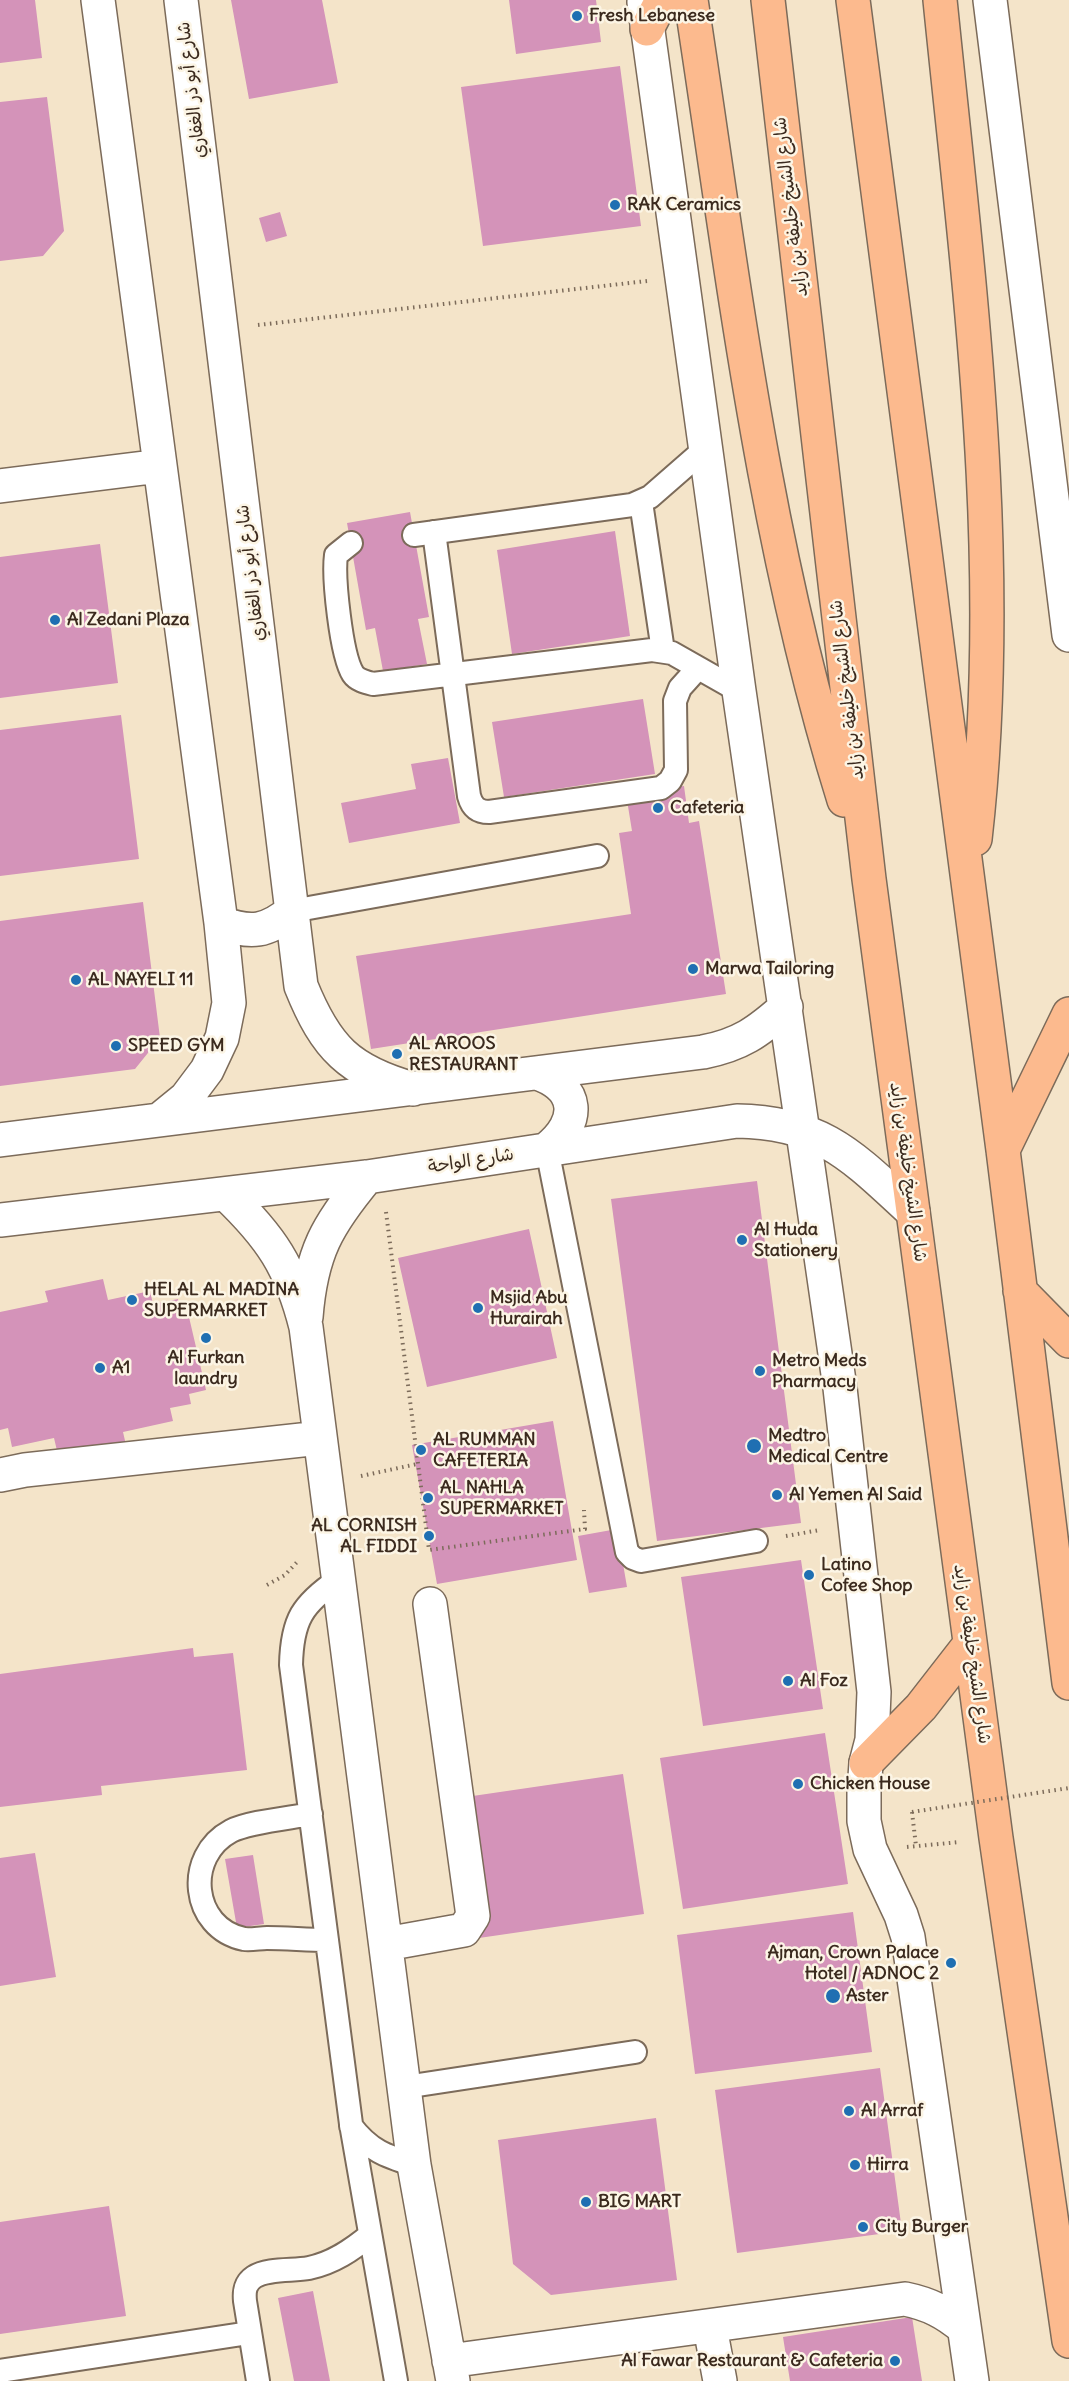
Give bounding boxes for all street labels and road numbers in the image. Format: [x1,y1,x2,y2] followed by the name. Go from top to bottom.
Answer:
[173,21,211,159] street label: شارع أبو ذر الغفاري
[769,116,813,298] street label: شارع الشيخ خليفة بن زايد
[232,504,270,642] street label: شارع أبو ذر الغفاري
[825,599,869,781] street label: شارع الشيخ خليفة بن زايد
[885,1081,931,1263] street label: شارع الشيخ خليفة بن زايد
[427,1144,515,1178] street label: شارع الواحة
[949,1563,995,1745] street label: شارع الشيخ خليفة بن زايد

